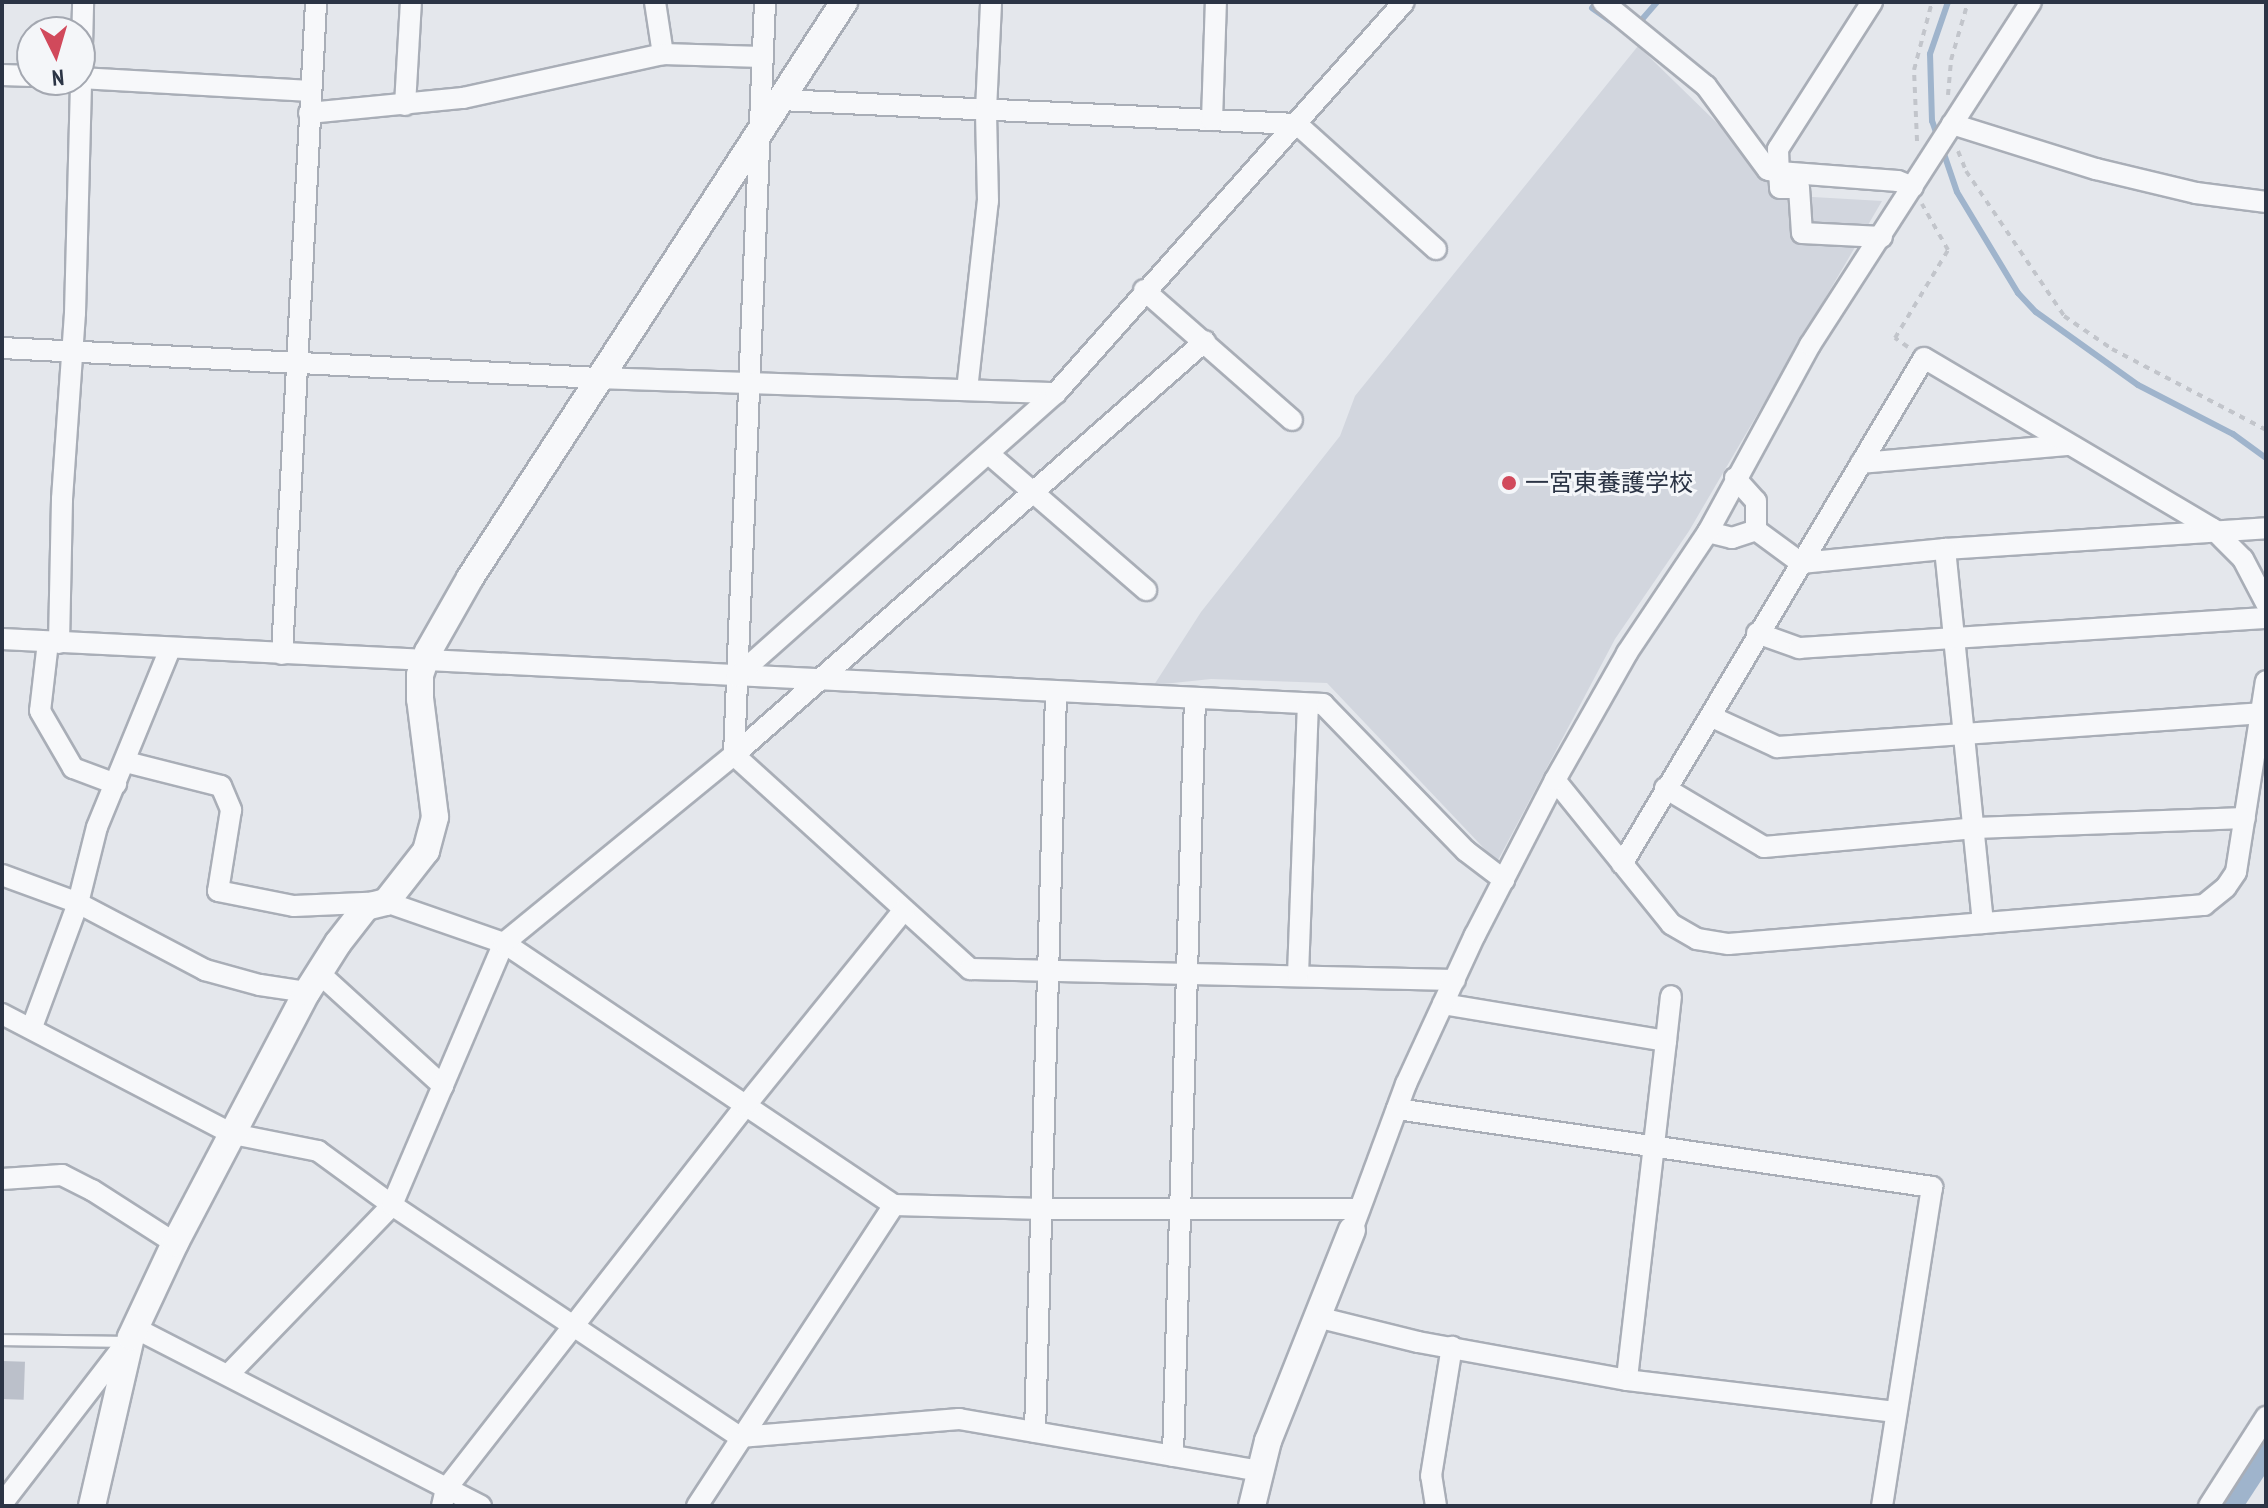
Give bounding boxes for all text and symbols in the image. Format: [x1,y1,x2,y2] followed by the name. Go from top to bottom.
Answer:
[16,16,96,96] north arrow
[51,63,65,92] text: N
[1525,469,1693,497] place label: 一宮東養護学校
[1500,474,1518,492] marker: 一宮東養護学校

